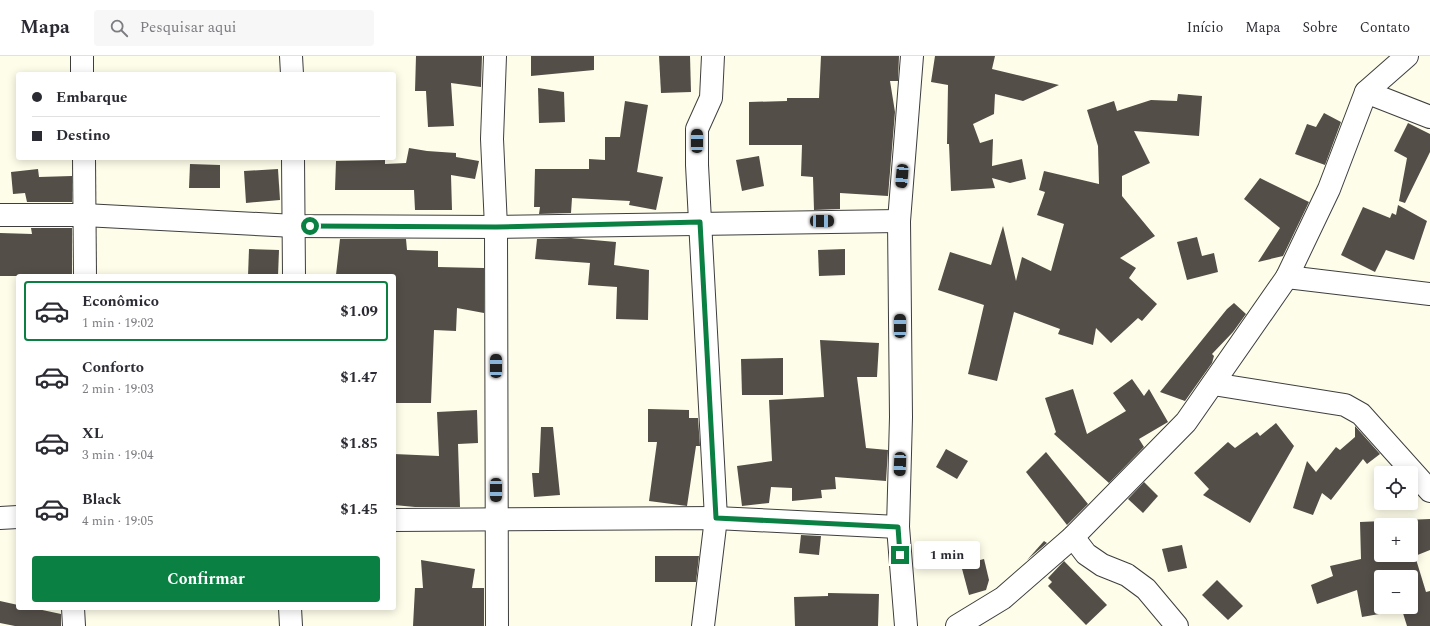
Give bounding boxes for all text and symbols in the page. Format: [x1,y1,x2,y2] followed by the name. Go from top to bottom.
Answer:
[94,10,374,46] search box
[20,13,70,42] text: Mapa
[140,16,237,39] text: Pesquisar aqui
[108,17,130,39] icon: search
[1187,17,1223,38] text: Início
[1245,17,1280,38] text: Mapa
[1302,17,1338,38] text: Sobre
[1360,17,1410,38] text: Contato
[56,86,127,109] text: Embarque
[56,124,110,147] text: Destino
[691,129,703,153] car
[895,164,909,188] car
[810,215,834,227] car
[301,217,319,235] route start
[82,290,159,313] text: Econômico
[34,293,70,329] icon: car
[340,300,378,323] text: $1.09
[82,313,154,333] text: 1 min · 19:02
[894,314,906,338] car
[490,354,502,378] car
[82,356,144,379] text: Conforto
[34,359,70,395] icon: car
[340,366,378,389] text: $1.47
[82,379,154,399] text: 2 min · 19:03
[82,422,103,445] text: XL
[34,425,70,461] icon: car
[340,432,378,455] text: $1.85
[82,445,154,465] text: 3 min · 19:04
[894,452,906,476] car
[1374,466,1418,614] map controls
[1374,466,1418,510] button: locate
[490,478,502,502] car
[82,488,121,511] text: Black
[34,491,70,527] icon: car
[340,498,378,521] text: $1.45
[82,511,154,531] text: 4 min · 19:05
[1374,518,1418,562] button: +
[914,541,980,569] callout: 1 min
[930,545,964,565] text: 1 min
[891,546,909,564] route end
[32,556,380,602] button: Confirmar
[1374,570,1418,614] button: −

